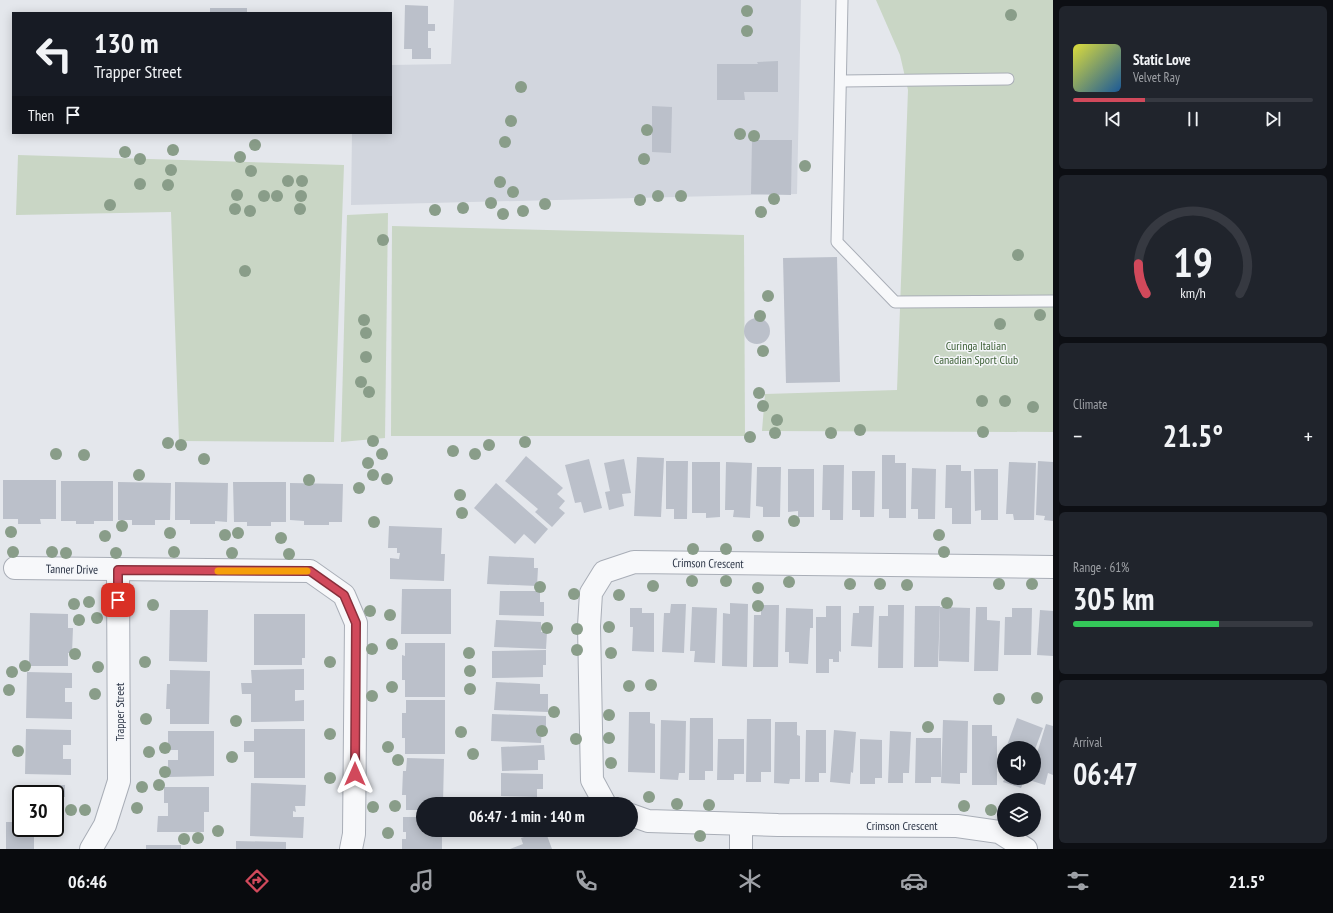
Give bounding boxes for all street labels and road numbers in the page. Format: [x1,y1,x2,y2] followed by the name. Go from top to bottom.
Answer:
[672,555,744,571] street label: Crimson Crescent
[46,561,98,577] street label: Tanner Drive
[112,682,127,741] street label: Trapper Street
[866,818,938,833] street label: Crimson Crescent

